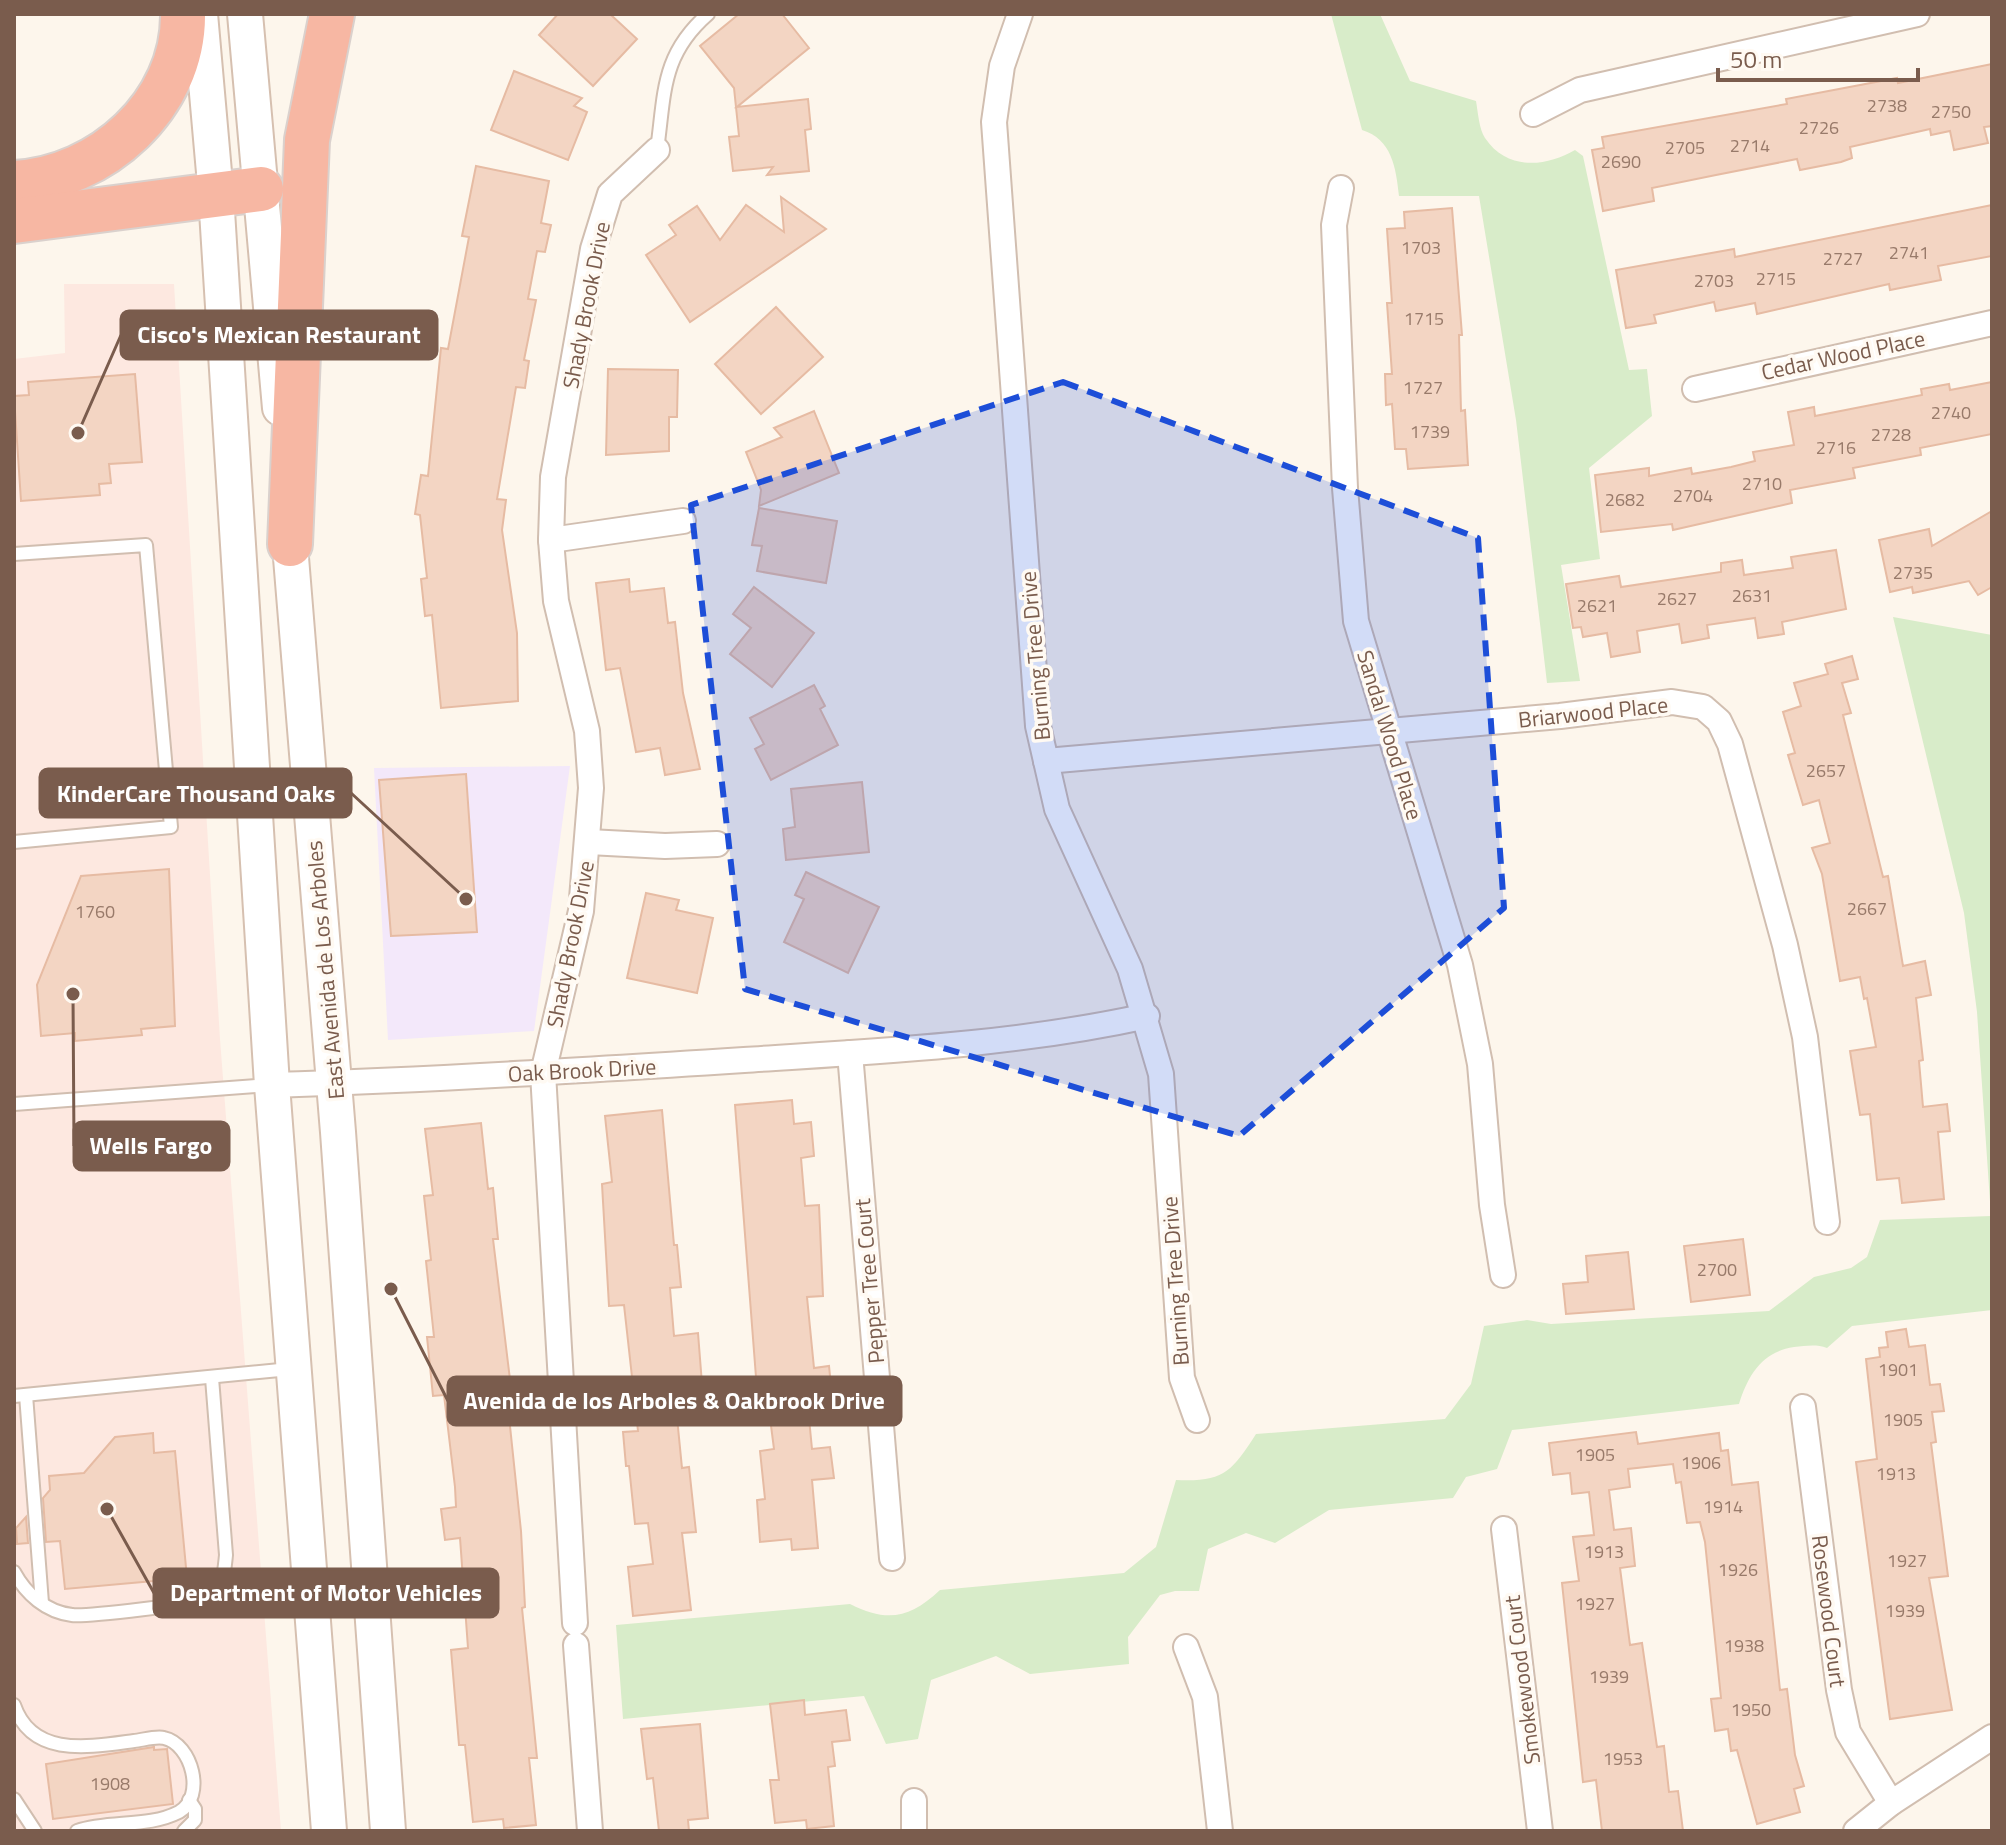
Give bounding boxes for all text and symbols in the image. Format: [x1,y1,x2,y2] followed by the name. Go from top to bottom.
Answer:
[1718,32,1918,82] scale bar
[1730,41,1782,77] text: 50 m
[1867,92,1907,119] house number: 2738
[1931,98,1971,125] house number: 2750
[1799,114,1839,141] house number: 2726
[1730,132,1770,159] house number: 2714
[1665,134,1705,161] house number: 2705
[1601,148,1641,175] house number: 2690
[553,219,619,391] street label: Shady Brook Drive
[1401,234,1441,261] house number: 1703
[1889,239,1929,266] house number: 2741
[1823,245,1863,272] house number: 2727
[1756,265,1796,292] house number: 2715
[1694,267,1734,294] house number: 2703
[1404,305,1444,332] house number: 1715
[121,311,437,359] callout: Cisco's Mexican Restaurant
[137,316,421,352] text: Cisco's Mexican Restaurant
[1758,321,1928,389] street label: Cedar Wood Place
[1403,374,1443,401] house number: 1727
[1931,399,1971,426] house number: 2740
[1410,418,1450,445] house number: 1739
[1871,421,1911,448] house number: 2728
[1816,434,1856,461] house number: 2716
[1742,470,1782,497] house number: 2710
[1673,482,1713,509] house number: 2704
[1605,486,1645,513] house number: 2682
[1893,559,1933,586] house number: 2735
[1011,570,1059,742] street label: Burning Tree Drive
[1732,582,1772,609] house number: 2631
[1657,585,1697,612] house number: 2627
[1577,592,1617,619] house number: 2621
[1348,646,1432,824] street label: Sandal Wood Place
[1516,687,1670,737] street label: Briarwood Place
[1806,757,1846,784] house number: 2657
[40,769,351,817] callout: KinderCare Thousand Oaks
[57,775,335,811] text: KinderCare Thousand Oaks
[297,839,353,1101] street label: East Avenida de Los Arboles
[537,858,603,1030] street label: Shady Brook Drive
[1847,895,1887,922] house number: 2667
[75,898,115,925] house number: 1760
[507,1049,657,1091] street label: Oak Brook Drive
[74,1122,229,1170] callout: Wells Fargo
[90,1127,212,1163] text: Wells Fargo
[1152,1195,1198,1367] street label: Burning Tree Drive
[845,1197,893,1365] street label: Pepper Tree Court
[1697,1256,1737,1283] house number: 2700
[1878,1356,1918,1383] house number: 1901
[448,1377,901,1425] callout: Avenida de los Arboles & Oakbrook Drive
[463,1382,885,1418] text: Avenida de los Arboles & Oakbrook Drive
[1883,1406,1923,1433] house number: 1905
[1575,1441,1615,1468] house number: 1905
[1681,1449,1721,1476] house number: 1906
[1876,1460,1916,1487] house number: 1913
[1703,1493,1743,1520] house number: 1914
[1803,1533,1855,1689] street label: Rosewood Court
[1584,1538,1624,1565] house number: 1913
[1887,1547,1927,1574] house number: 1927
[1718,1556,1758,1583] house number: 1926
[154,1569,498,1617] callout: Department of Motor Vehicles
[170,1574,482,1610] text: Department of Motor Vehicles
[1575,1590,1615,1617] house number: 1927
[1495,1593,1549,1766] street label: Smokewood Court
[1885,1597,1925,1624] house number: 1939
[1724,1632,1764,1659] house number: 1938
[1589,1663,1629,1690] house number: 1939
[1731,1696,1771,1723] house number: 1950
[1603,1745,1643,1772] house number: 1953
[90,1770,130,1797] house number: 1908

